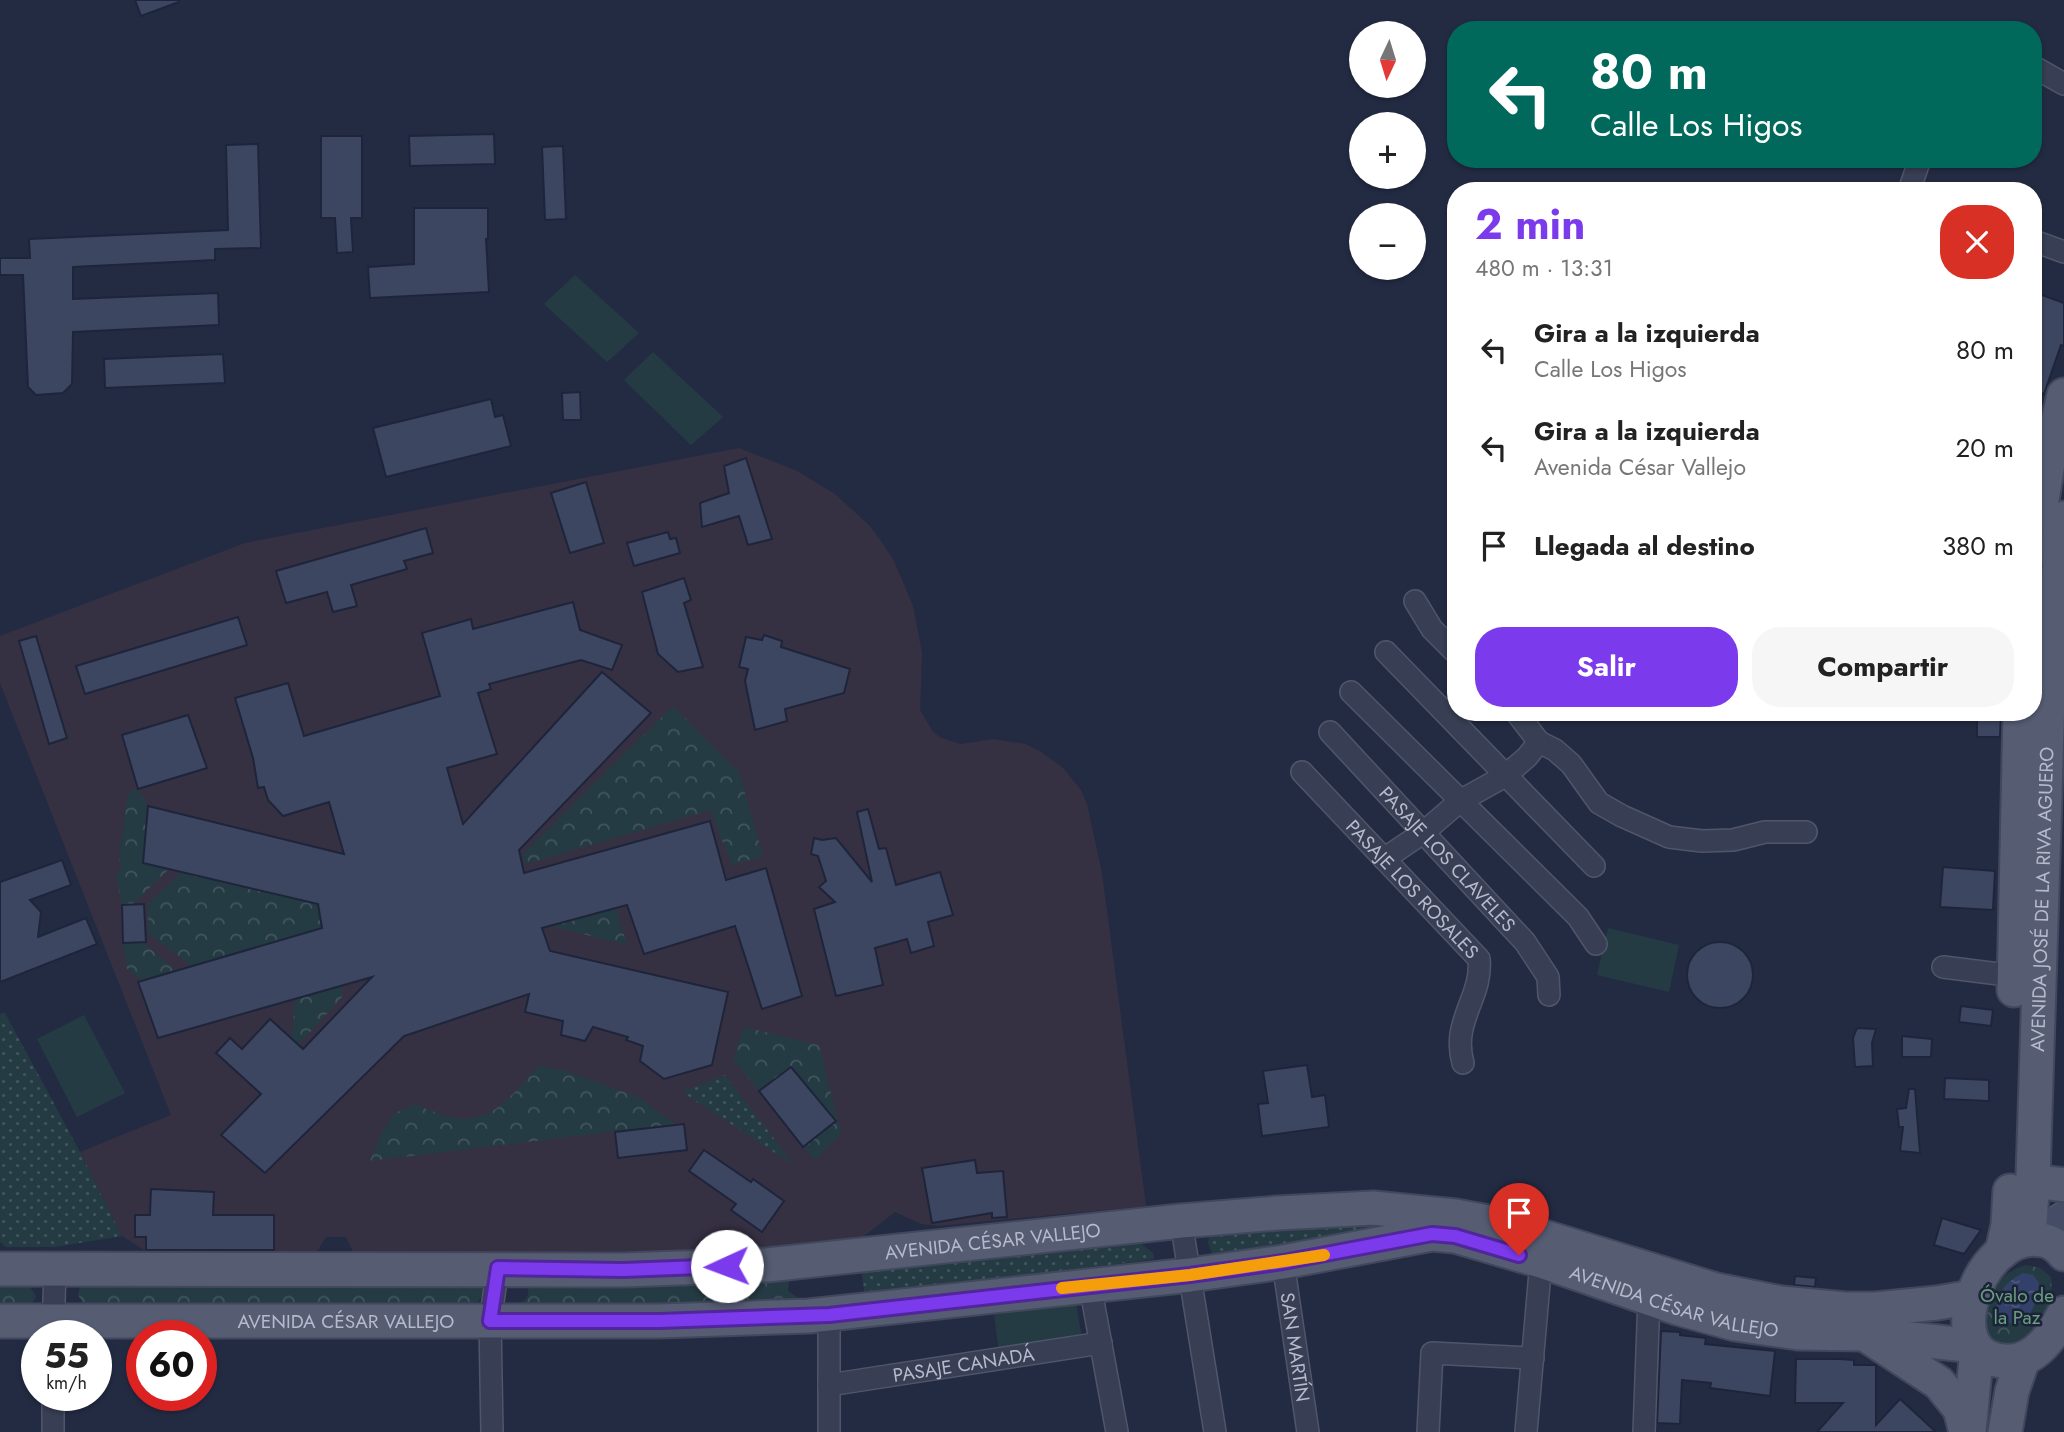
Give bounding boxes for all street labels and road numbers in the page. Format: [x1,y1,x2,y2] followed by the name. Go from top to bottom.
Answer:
[2023,746,2060,1052] street label: AVENIDA JOSÉ DE LA RIVA AGUERO
[1373,780,1522,937] street label: PASAJE LOS CLAVELES
[1340,813,1485,964] street label: PASAJE LOS ROSALES
[883,1216,1102,1266] street label: AVENIDA CÉSAR VALLEJO
[1566,1258,1780,1344] street label: AVENIDA CÉSAR VALLEJO
[1274,1291,1317,1404] street label: SAN MARTÍN
[238,1308,454,1335] street label: AVENIDA CÉSAR VALLEJO
[891,1340,1036,1388] street label: PASAJE CANADÁ

